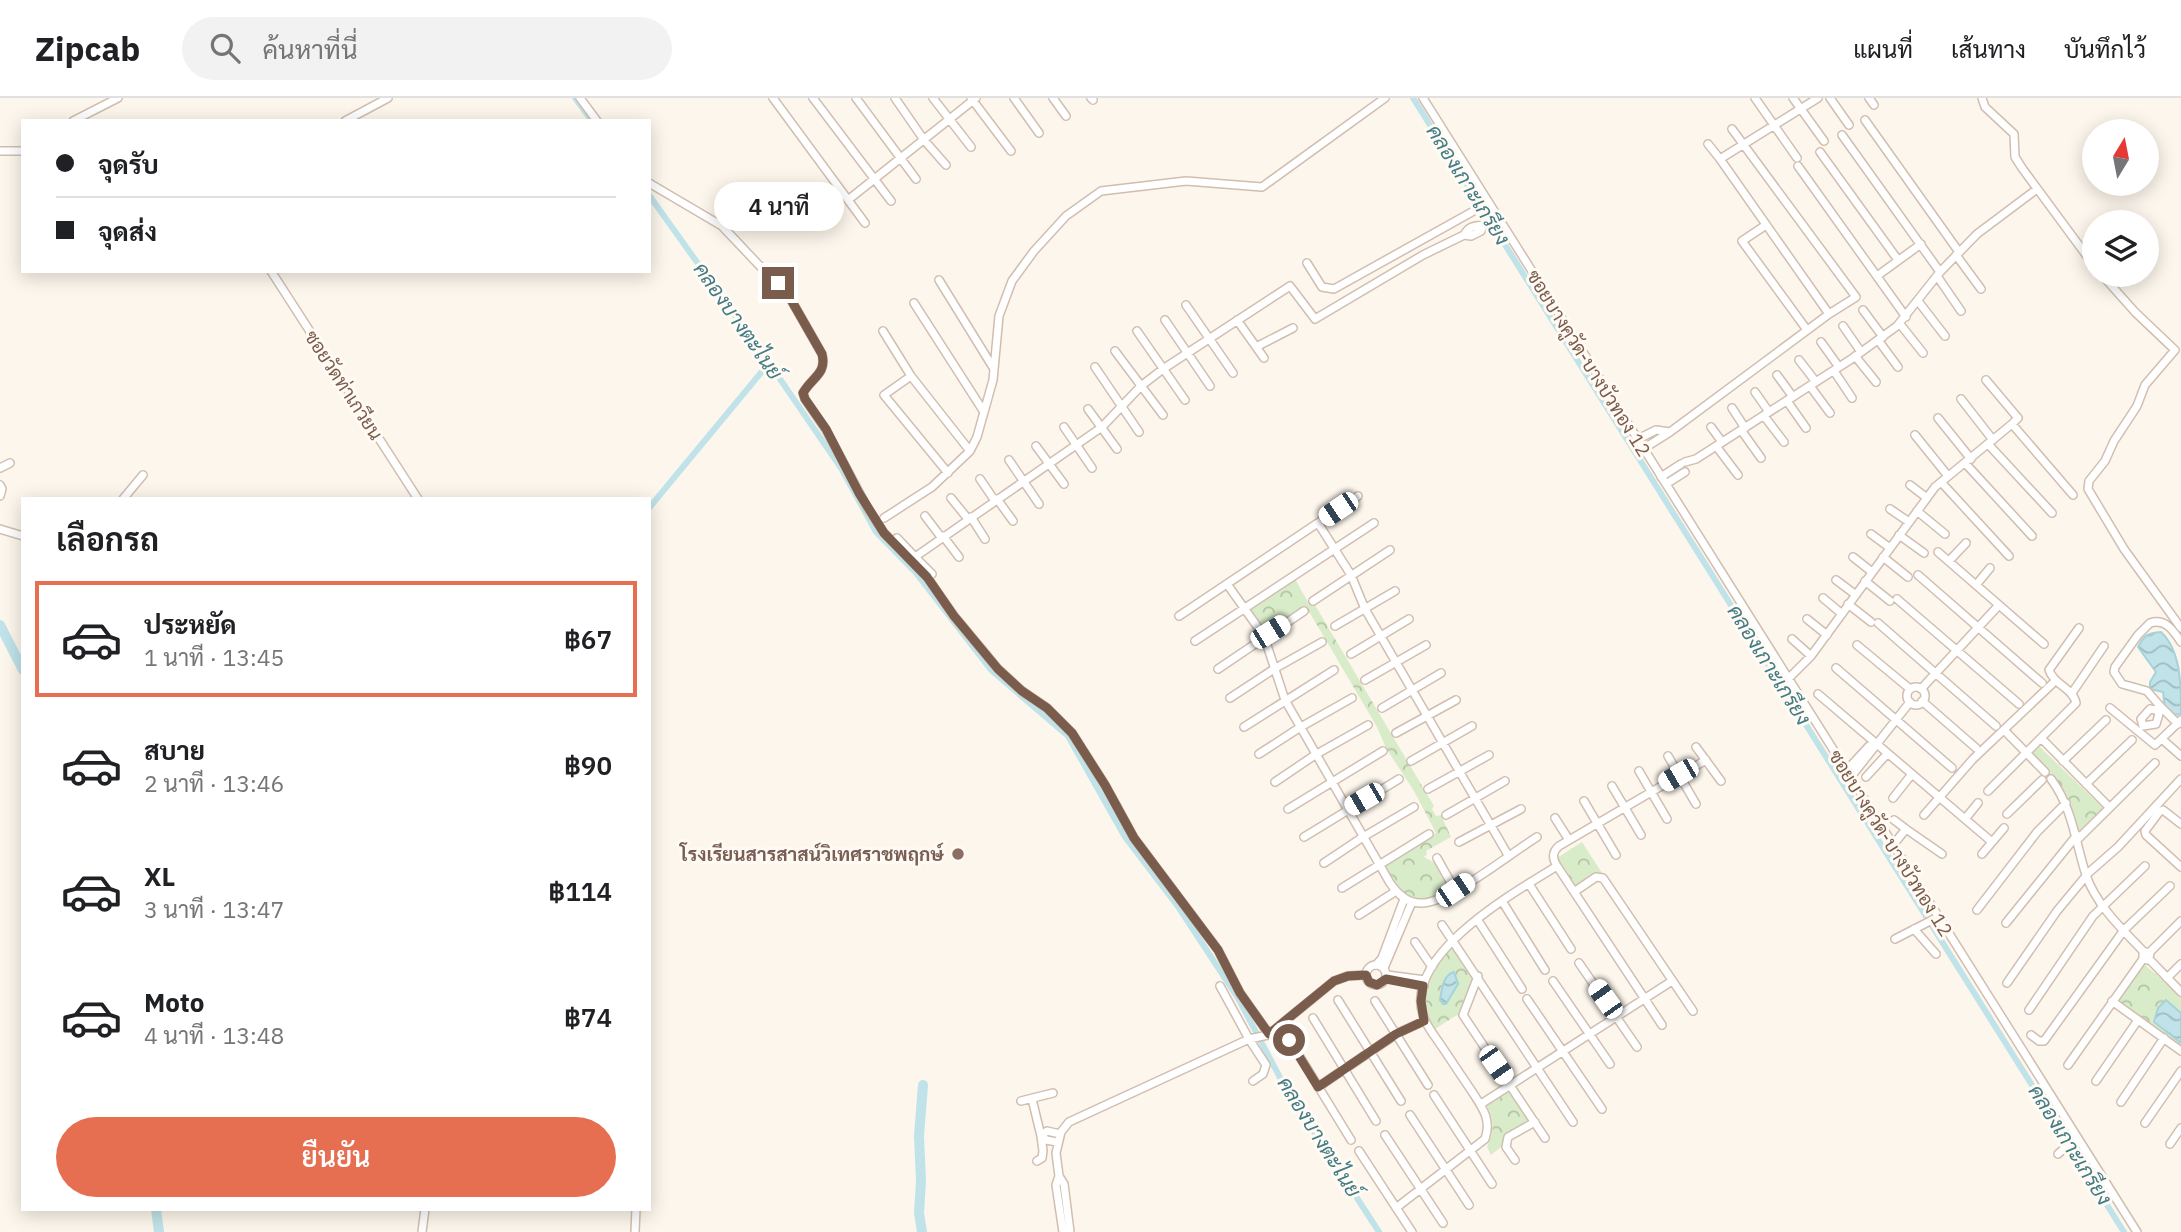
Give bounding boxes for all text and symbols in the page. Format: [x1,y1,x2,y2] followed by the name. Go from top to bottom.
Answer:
[182,17,672,80] search box
[35,27,140,70] text: Zipcab
[206,29,244,67] icon: search
[262,32,357,66] text: ค้นหาที่นี่
[1853,33,1913,65] text: แผนที่
[1951,33,2026,65] text: เส้นทาง
[2064,33,2146,65] text: บันทึกไว้
[1421,119,1517,250] water label: คลองเกาะเกรียง
[2082,119,2160,196] north arrow
[2082,119,2159,287] map controls
[98,147,159,181] text: จุดรับ
[713,181,843,230] callout: 4 นาที
[748,191,810,221] text: 4 นาที
[2082,210,2159,287] button: layers
[98,214,157,248] text: จุดส่ง
[688,256,791,387] water label: คลองบางตะไนย์
[1520,265,1656,462] street label: ซอยบางคูวัด-บางบัวทอง 12
[762,267,794,299] route end
[300,326,388,444] street label: ซอยวัดท่าเกวียน
[1315,489,1362,529] car
[56,518,159,560] text: เลือกรถ
[1722,599,1818,730] water label: คลองเกาะเกรียง
[144,607,237,641] text: ประหยัด
[60,608,123,671] icon: car
[1247,612,1294,652] car
[564,622,612,656] text: ฿67
[144,642,284,672] text: 1 นาที · 13:45
[144,733,205,767] text: สบาย
[60,734,123,797] icon: car
[1822,745,1958,942] street label: ซอยบางคูวัด-บางบัวทอง 12
[564,748,612,782] text: ฿90
[1655,755,1702,795] car
[144,768,284,798] text: 2 นาที · 13:46
[1341,779,1388,819] car
[679,842,944,866] place label: โรงเรียนสารสาสน์วิเทศราชพฤกษ์
[950,846,966,862] marker: โรงเรียนสารสาสน์วิเทศราชพฤกษ์
[144,859,175,893] text: XL
[60,860,123,923] icon: car
[1432,870,1479,910] car
[548,874,612,908] text: ฿114
[144,894,284,924] text: 3 นาที · 13:47
[1585,976,1626,1022] car
[144,985,204,1019] text: Moto
[60,986,123,1049] icon: car
[564,1000,612,1034] text: ฿74
[144,1020,284,1050] text: 4 นาที · 13:48
[1273,1024,1305,1056] route start
[1476,1042,1517,1088] car
[1272,1071,1370,1205] water label: คลองบางตะไนย์
[2023,1079,2119,1210] water label: คลองเกาะเกรียง
[56,1117,616,1197] button: ยืนยัน

